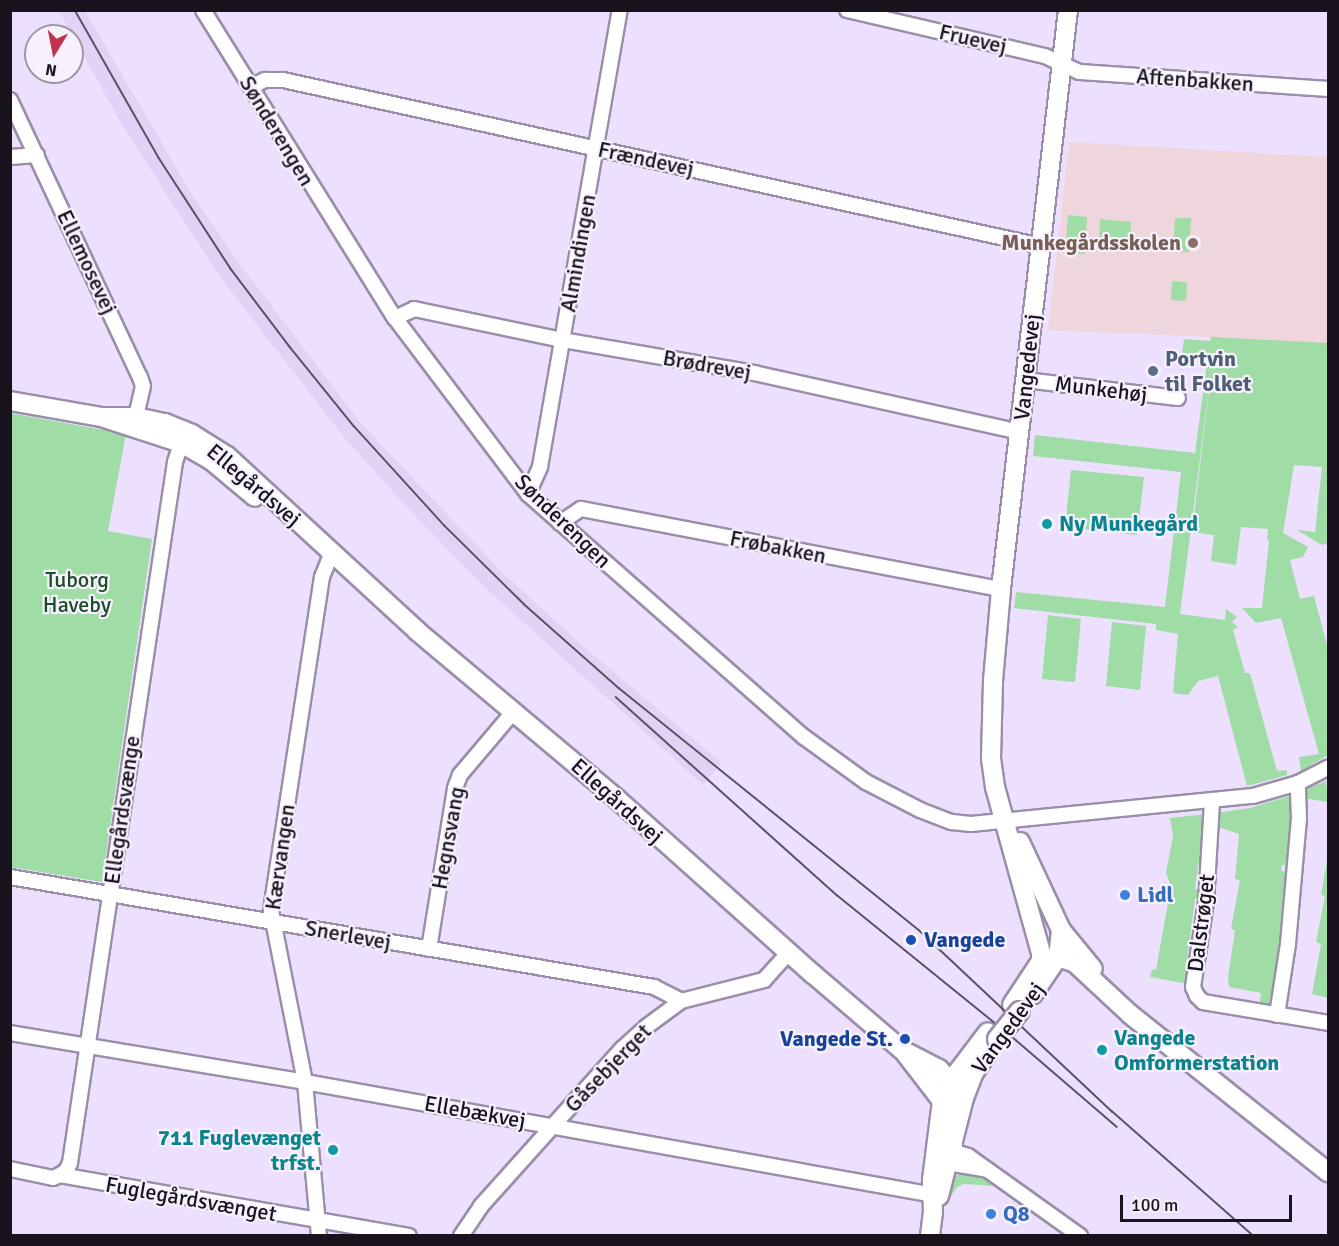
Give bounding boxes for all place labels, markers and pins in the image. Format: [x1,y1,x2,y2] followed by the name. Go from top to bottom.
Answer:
[1001,230,1181,256] place label: Munkegårdsskolen
[1186,236,1200,250] marker: Munkegårdsskolen
[1165,345,1251,396] place label: Portvin til Folket
[1146,364,1160,378] marker: Portvin til Folket
[1059,511,1198,537] place label: Ny Munkegård
[1040,517,1054,531] marker: Ny Munkegård
[1137,882,1173,908] place label: Lidl
[1118,888,1132,902] marker: Lidl
[924,927,1005,953] place label: Vangede
[902,931,920,949] marker: Vangede
[1114,1024,1279,1076] place label: Vangede Omformerstation
[780,1026,893,1052] place label: Vangede St.
[898,1032,912,1046] marker: Vangede St.
[1095,1043,1109,1057] marker: Vangede Omformerstation
[158,1124,321,1176] place label: 711 Fuglevænget trfst.
[326,1143,340,1157] marker: 711 Fuglevænget trfst.
[1003,1201,1030,1227] place label: Q8
[984,1207,998,1221] marker: Q8

